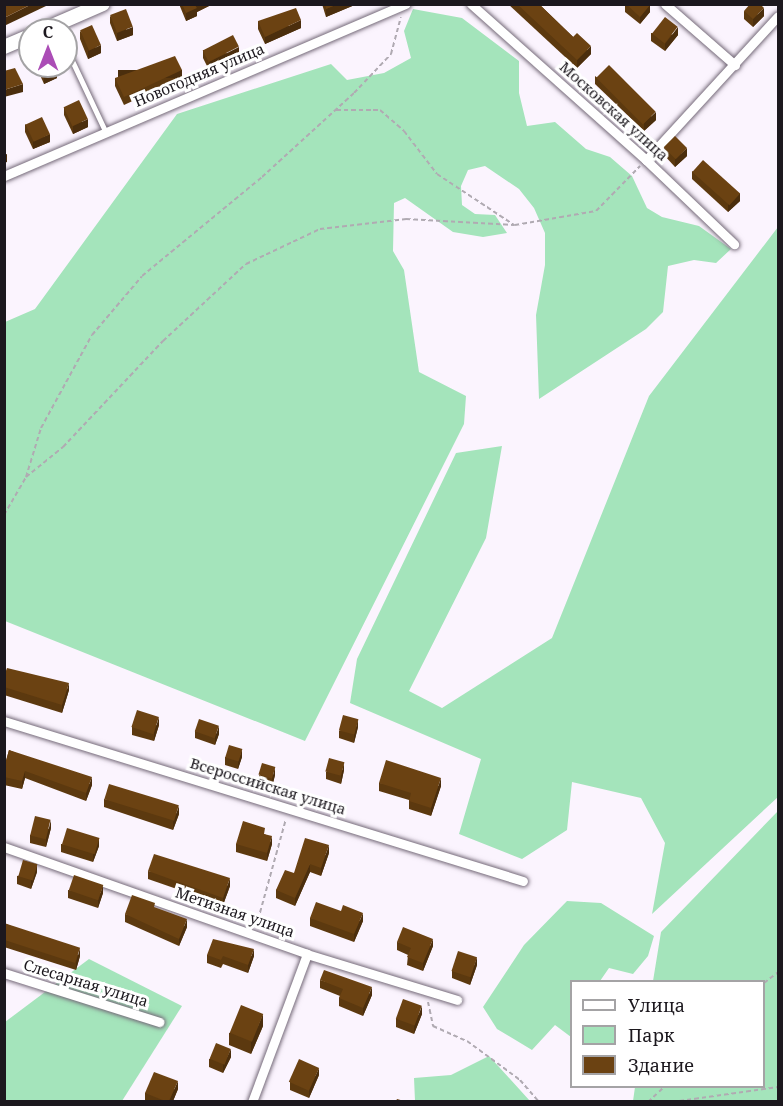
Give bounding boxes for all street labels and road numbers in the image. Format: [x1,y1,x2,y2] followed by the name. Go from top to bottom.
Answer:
[131,39,267,111] street label: Новогодняя улица
[556,58,672,164] street label: Московская улица
[188,754,348,818] street label: Всероссийская улица
[173,883,297,941] street label: Метизная улица
[22,955,150,1011] street label: Слесарная улица

